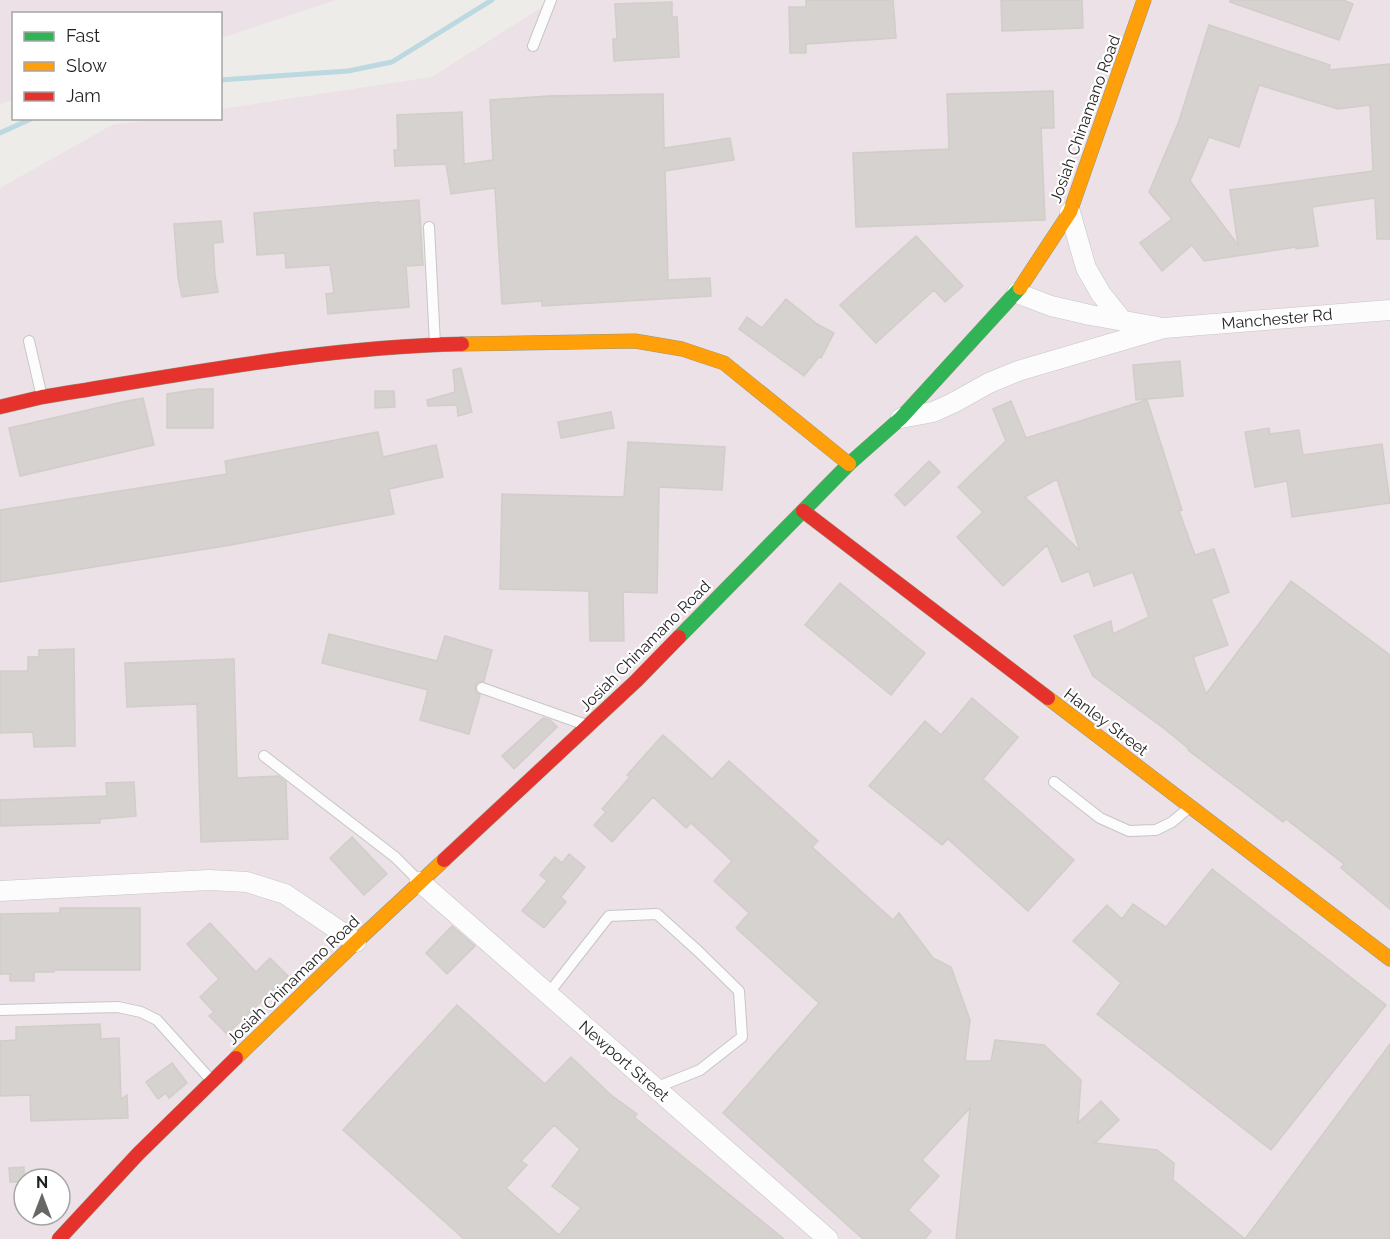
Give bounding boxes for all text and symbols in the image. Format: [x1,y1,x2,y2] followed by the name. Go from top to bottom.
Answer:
[12,12,222,120] legend
[66,25,100,46] text: Fast
[1046,33,1124,205] street label: Josiah Chinamano Road
[66,55,107,76] text: Slow
[66,85,101,106] text: Jam
[1221,305,1333,333] street label: Manchester Rd
[576,577,714,715] street label: Josiah Chinamano Road
[1060,684,1152,760] street label: Hanley Street
[223,912,363,1048] street label: Josiah Chinamano Road
[575,1017,673,1106] street label: Newport Street
[12,1167,72,1227] north arrow
[36,1173,48,1192] text: N

